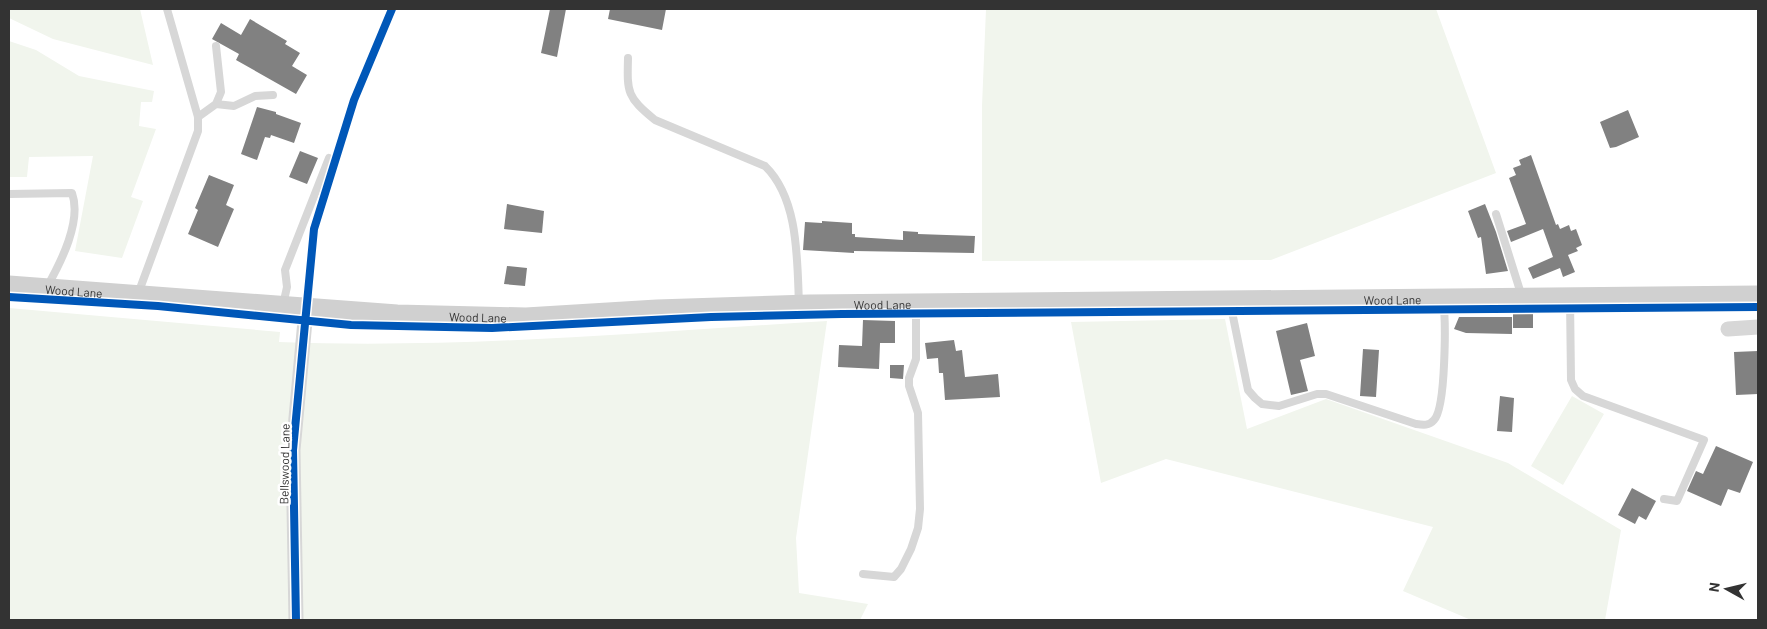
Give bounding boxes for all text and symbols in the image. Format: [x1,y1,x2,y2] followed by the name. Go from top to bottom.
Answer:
[44,282,103,300] street label: Wood Lane
[1364,292,1421,307] street label: Wood Lane
[854,297,912,312] street label: Wood Lane
[449,309,507,325] street label: Wood Lane
[276,423,292,505] street label: Bellswood Lane
[1702,564,1752,614] north arrow
[1705,581,1723,593] text: N

